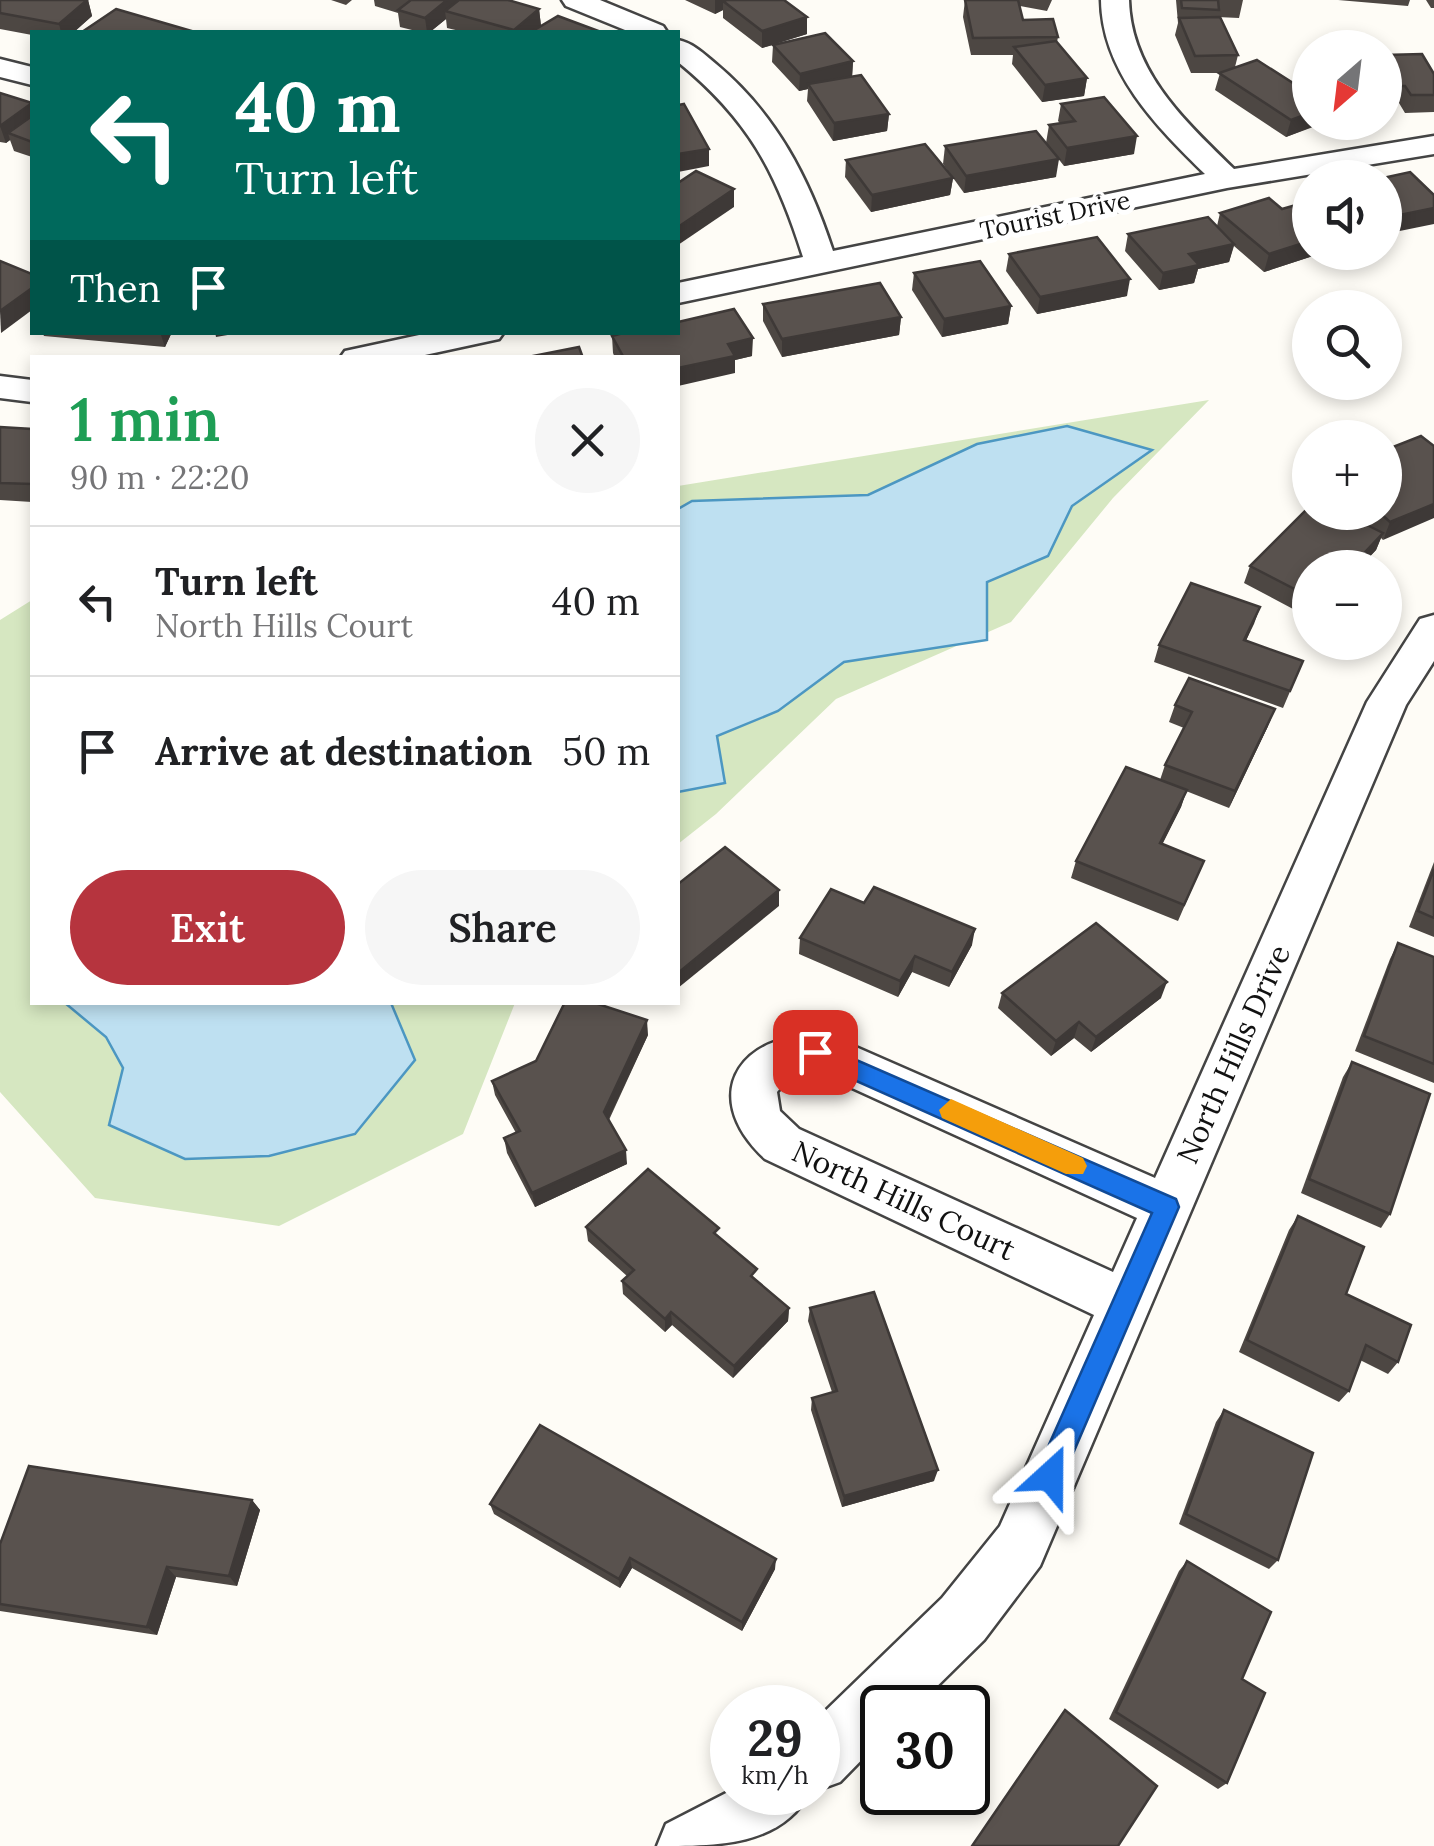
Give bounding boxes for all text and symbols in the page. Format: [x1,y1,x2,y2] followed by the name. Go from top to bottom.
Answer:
[1292,30,1402,140] north arrow
[1292,30,1402,660] map controls
[235,62,401,151] text: 40 m
[70,70,200,200] icon: left
[235,149,418,206] text: Turn left
[1292,160,1402,270] button: sound
[977,183,1133,247] street label: Tourist Drive
[181,260,236,315] icon: arrive
[70,264,161,312] text: Then
[1292,290,1402,400] button: search
[70,381,220,457] text: 1 min
[535,388,640,493] button: close
[1292,420,1402,530] button: +
[70,457,250,498] text: 90 m · 22:20
[1292,550,1402,660] button: −
[155,557,318,605] text: Turn left
[70,574,125,629] icon: left
[552,577,640,625] text: 40 m
[155,605,413,646] text: North Hills Court
[70,724,125,779] icon: arrive
[155,727,532,775] text: Arrive at destination
[562,727,651,775] text: 50 m
[70,870,345,985] button: Exit
[365,870,640,985] button: Share
[1168,939,1298,1169] street label: North Hills Drive
[773,1010,858,1095] pin
[788,1025,843,1080] icon: arrive
[786,1132,1022,1268] street label: North Hills Court
[998,1424,1102,1528] position arrow
[860,1685,990,1815] speed limit sign: 30
[747,1706,803,1770] text: 29
[741,1759,809,1791] text: km/h

